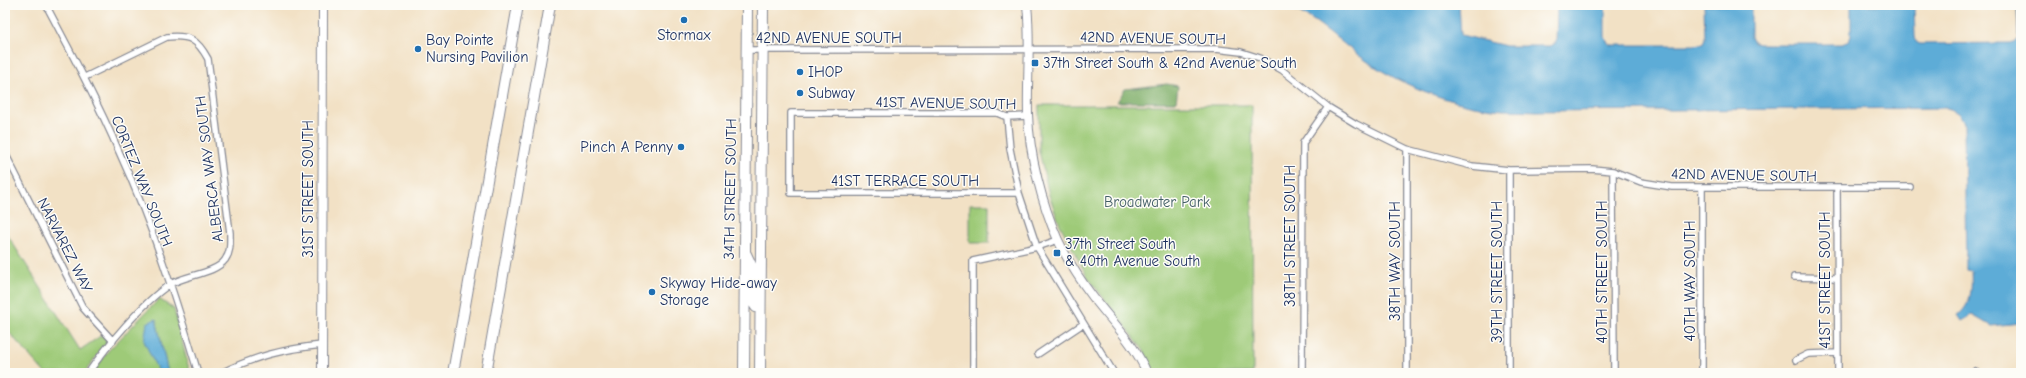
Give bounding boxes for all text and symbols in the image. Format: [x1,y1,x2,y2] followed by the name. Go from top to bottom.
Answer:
[679,15,689,25] marker: Stormax
[657,26,712,44] place label: Stormax
[1080,28,1226,48] street label: 42ND AVENUE SOUTH
[756,29,902,47] street label: 42ND AVENUE SOUTH
[426,31,529,66] place label: Bay Pointe Nursing Pavilion
[413,44,423,54] marker: Bay Pointe Nursing Pavilion
[1043,54,1297,72] place label: 37th Street South & 42nd Avenue South
[1030,58,1040,68] marker: 37th Street South & 42nd Avenue South
[808,63,843,81] place label: IHOP
[795,67,805,77] marker: IHOP
[808,84,855,102] place label: Subway
[795,88,805,98] marker: Subway
[875,93,1017,113] street label: 41ST AVENUE SOUTH
[191,95,227,243] street label: ALBERCA WAY SOUTH
[108,113,176,249] street label: CORTEZ WAY SOUTH
[720,118,740,260] street label: 34TH STREET SOUTH
[299,120,317,258] street label: 31ST STREET SOUTH
[580,138,673,156] place label: Pinch A Penny
[676,142,686,152] marker: Pinch A Penny
[1281,165,1299,307] street label: 38TH STREET SOUTH
[1671,165,1817,185] street label: 42ND AVENUE SOUTH
[831,172,979,190] street label: 41ST TERRACE SOUTH
[1104,193,1211,211] park label: Broadwater Park
[33,195,97,296] street label: NARVAREZ WAY
[1593,200,1611,344] street label: 40TH STREET SOUTH
[1386,201,1404,321] street label: 38TH WAY SOUTH
[1488,201,1506,343] street label: 39TH STREET SOUTH
[1816,211,1834,349] street label: 41ST STREET SOUTH
[1681,220,1699,342] street label: 40TH WAY SOUTH
[1065,235,1200,270] place label: 37th Street South & 40th Avenue South
[1052,248,1062,258] marker: 37th Street South & 40th Avenue South
[660,274,777,309] place label: Skyway Hide-away Storage
[647,287,657,297] marker: Skyway Hide-away Storage

